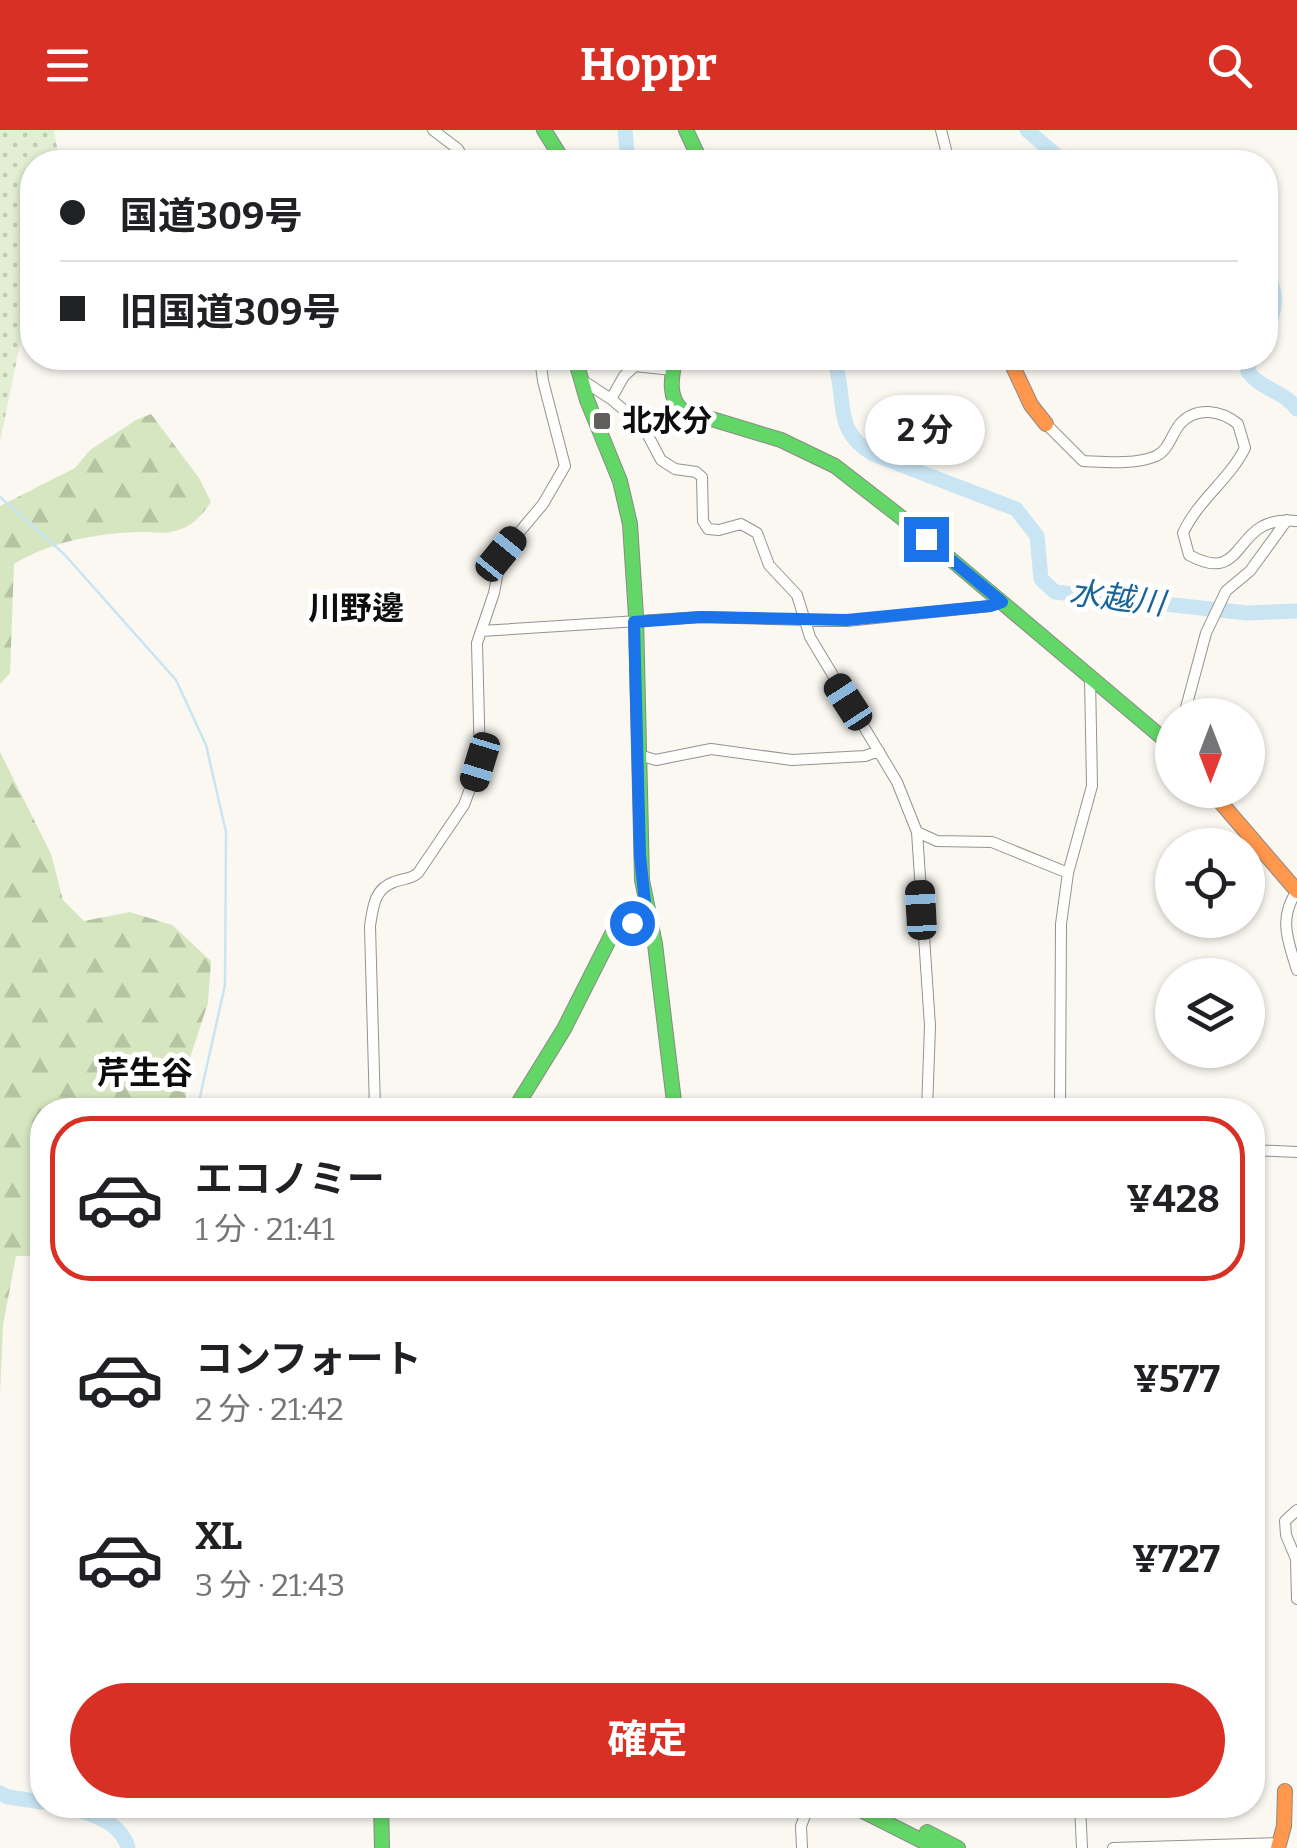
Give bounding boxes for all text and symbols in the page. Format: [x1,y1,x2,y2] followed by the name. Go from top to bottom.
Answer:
[40,38,95,93] icon: menu
[580,38,717,92] text: Hoppr
[1202,38,1257,93] icon: search
[120,193,302,239] text: 国道309号
[120,289,340,335] text: 旧国道309号
[866,394,986,464] callout: 2 分
[622,403,712,439] place label: 北水分
[591,410,613,432] marker: 北水分
[897,411,953,449] text: 2 分
[904,517,949,562] route end
[470,521,532,587] car
[1067,573,1170,623] water label: 水越川
[308,589,404,627] district label: 川野邊
[819,669,877,735] car
[1155,698,1265,808] north arrow
[1155,698,1265,1068] map controls
[457,729,503,795] car
[1155,828,1265,938] button: locate
[904,879,938,941] car
[610,901,655,946] route start
[1155,958,1265,1068] button: layers
[97,1054,193,1092] district label: 芹生谷
[75,1154,165,1244] icon: car
[195,1156,385,1202] text: エコノミー
[1126,1176,1220,1222] text: ¥428
[195,1210,335,1248] text: 1 分 · 21:41
[75,1334,165,1424] icon: car
[195,1336,422,1382] text: コンフォート
[1133,1356,1220,1402] text: ¥577
[195,1390,344,1428] text: 2 分 · 21:42
[195,1513,242,1559] text: XL
[75,1514,165,1604] icon: car
[1132,1536,1220,1582] text: ¥727
[195,1566,345,1604] text: 3 分 · 21:43
[70,1683,1225,1798] button: 確定

